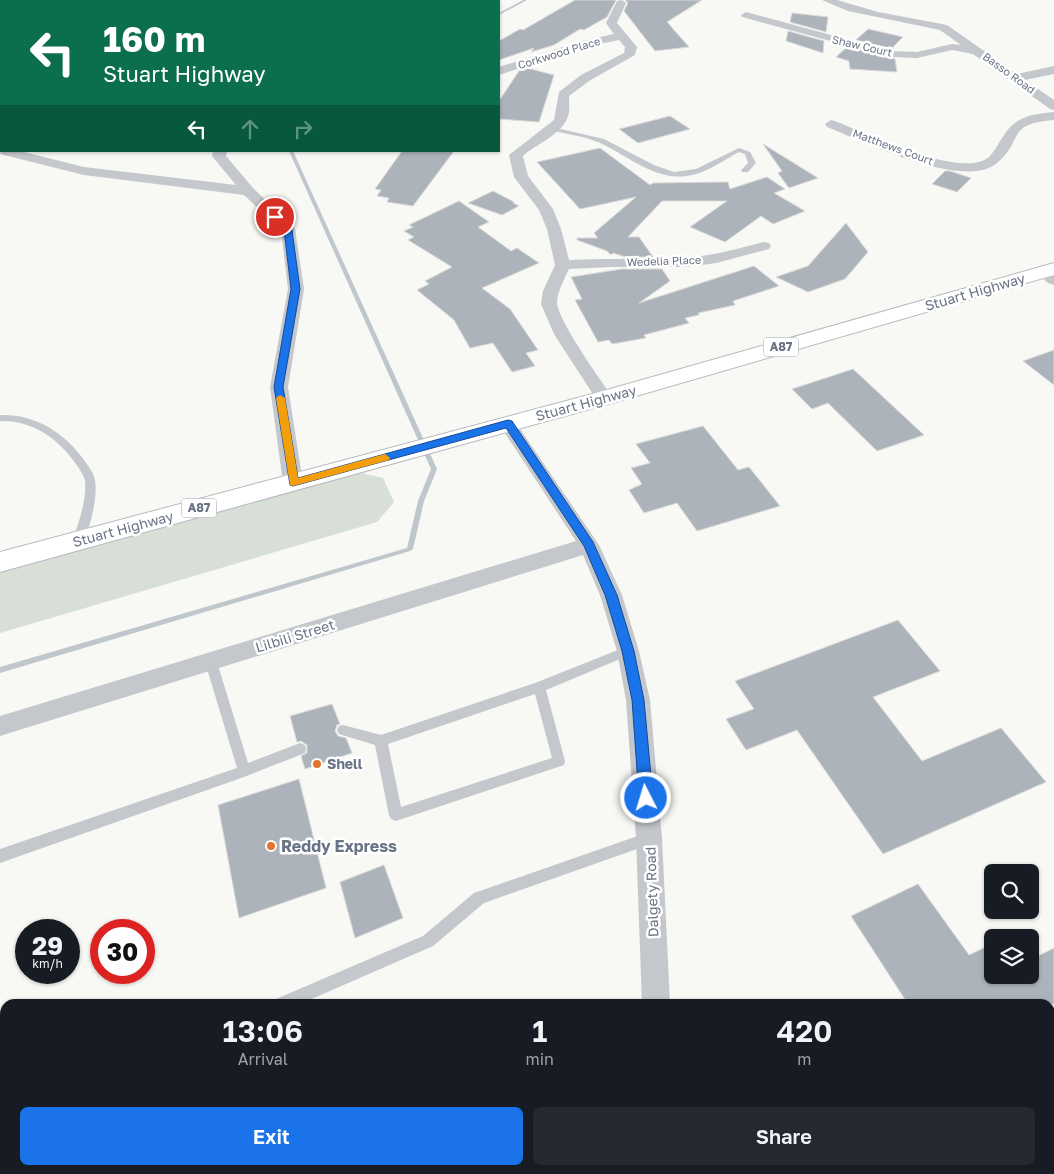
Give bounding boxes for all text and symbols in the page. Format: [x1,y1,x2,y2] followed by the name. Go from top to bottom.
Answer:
[103,18,205,60] text: 160 m
[20,20,85,85] icon: left
[831,32,893,59] street label: Shaw Court
[516,34,602,71] street label: Corkwood Place
[981,49,1038,96] street label: Basso Road
[103,60,266,87] text: Stuart Highway
[183,115,211,143] icon: left
[236,115,264,143] icon: ahead
[289,115,317,143] icon: right
[851,126,935,167] street label: Matthews Court
[254,196,296,238] pin
[261,203,289,231] icon: arrive
[627,253,701,268] street label: Wedelia Place
[923,269,1027,314] street label: Stuart Highway
[764,338,798,357] road number: A87
[534,381,638,424] street label: Stuart Highway
[182,498,216,518] road number: A87
[71,507,175,550] street label: Stuart Highway
[253,615,336,656] street label: Lilbili Street
[327,755,363,772] place label: Shell
[311,758,323,770] marker: Shell
[619,771,671,823] position arrow
[281,836,397,856] place label: Reddy Express
[265,840,277,852] marker: Reddy Express
[641,847,662,937] street label: Dalgety Road
[984,864,1039,984] map controls
[984,864,1039,919] button: search
[90,919,155,984] speed limit sign: 30
[984,929,1039,984] button: layers
[32,930,63,961] text: 29
[32,956,63,971] text: km/h
[223,1013,303,1049] text: 13:06
[532,1013,547,1049] text: 1
[776,1013,832,1049] text: 420
[238,1049,288,1069] text: Arrival
[526,1049,554,1069] text: min
[797,1049,812,1069] text: m
[20,1107,523,1165] button: Exit
[533,1107,1035,1165] button: Share

